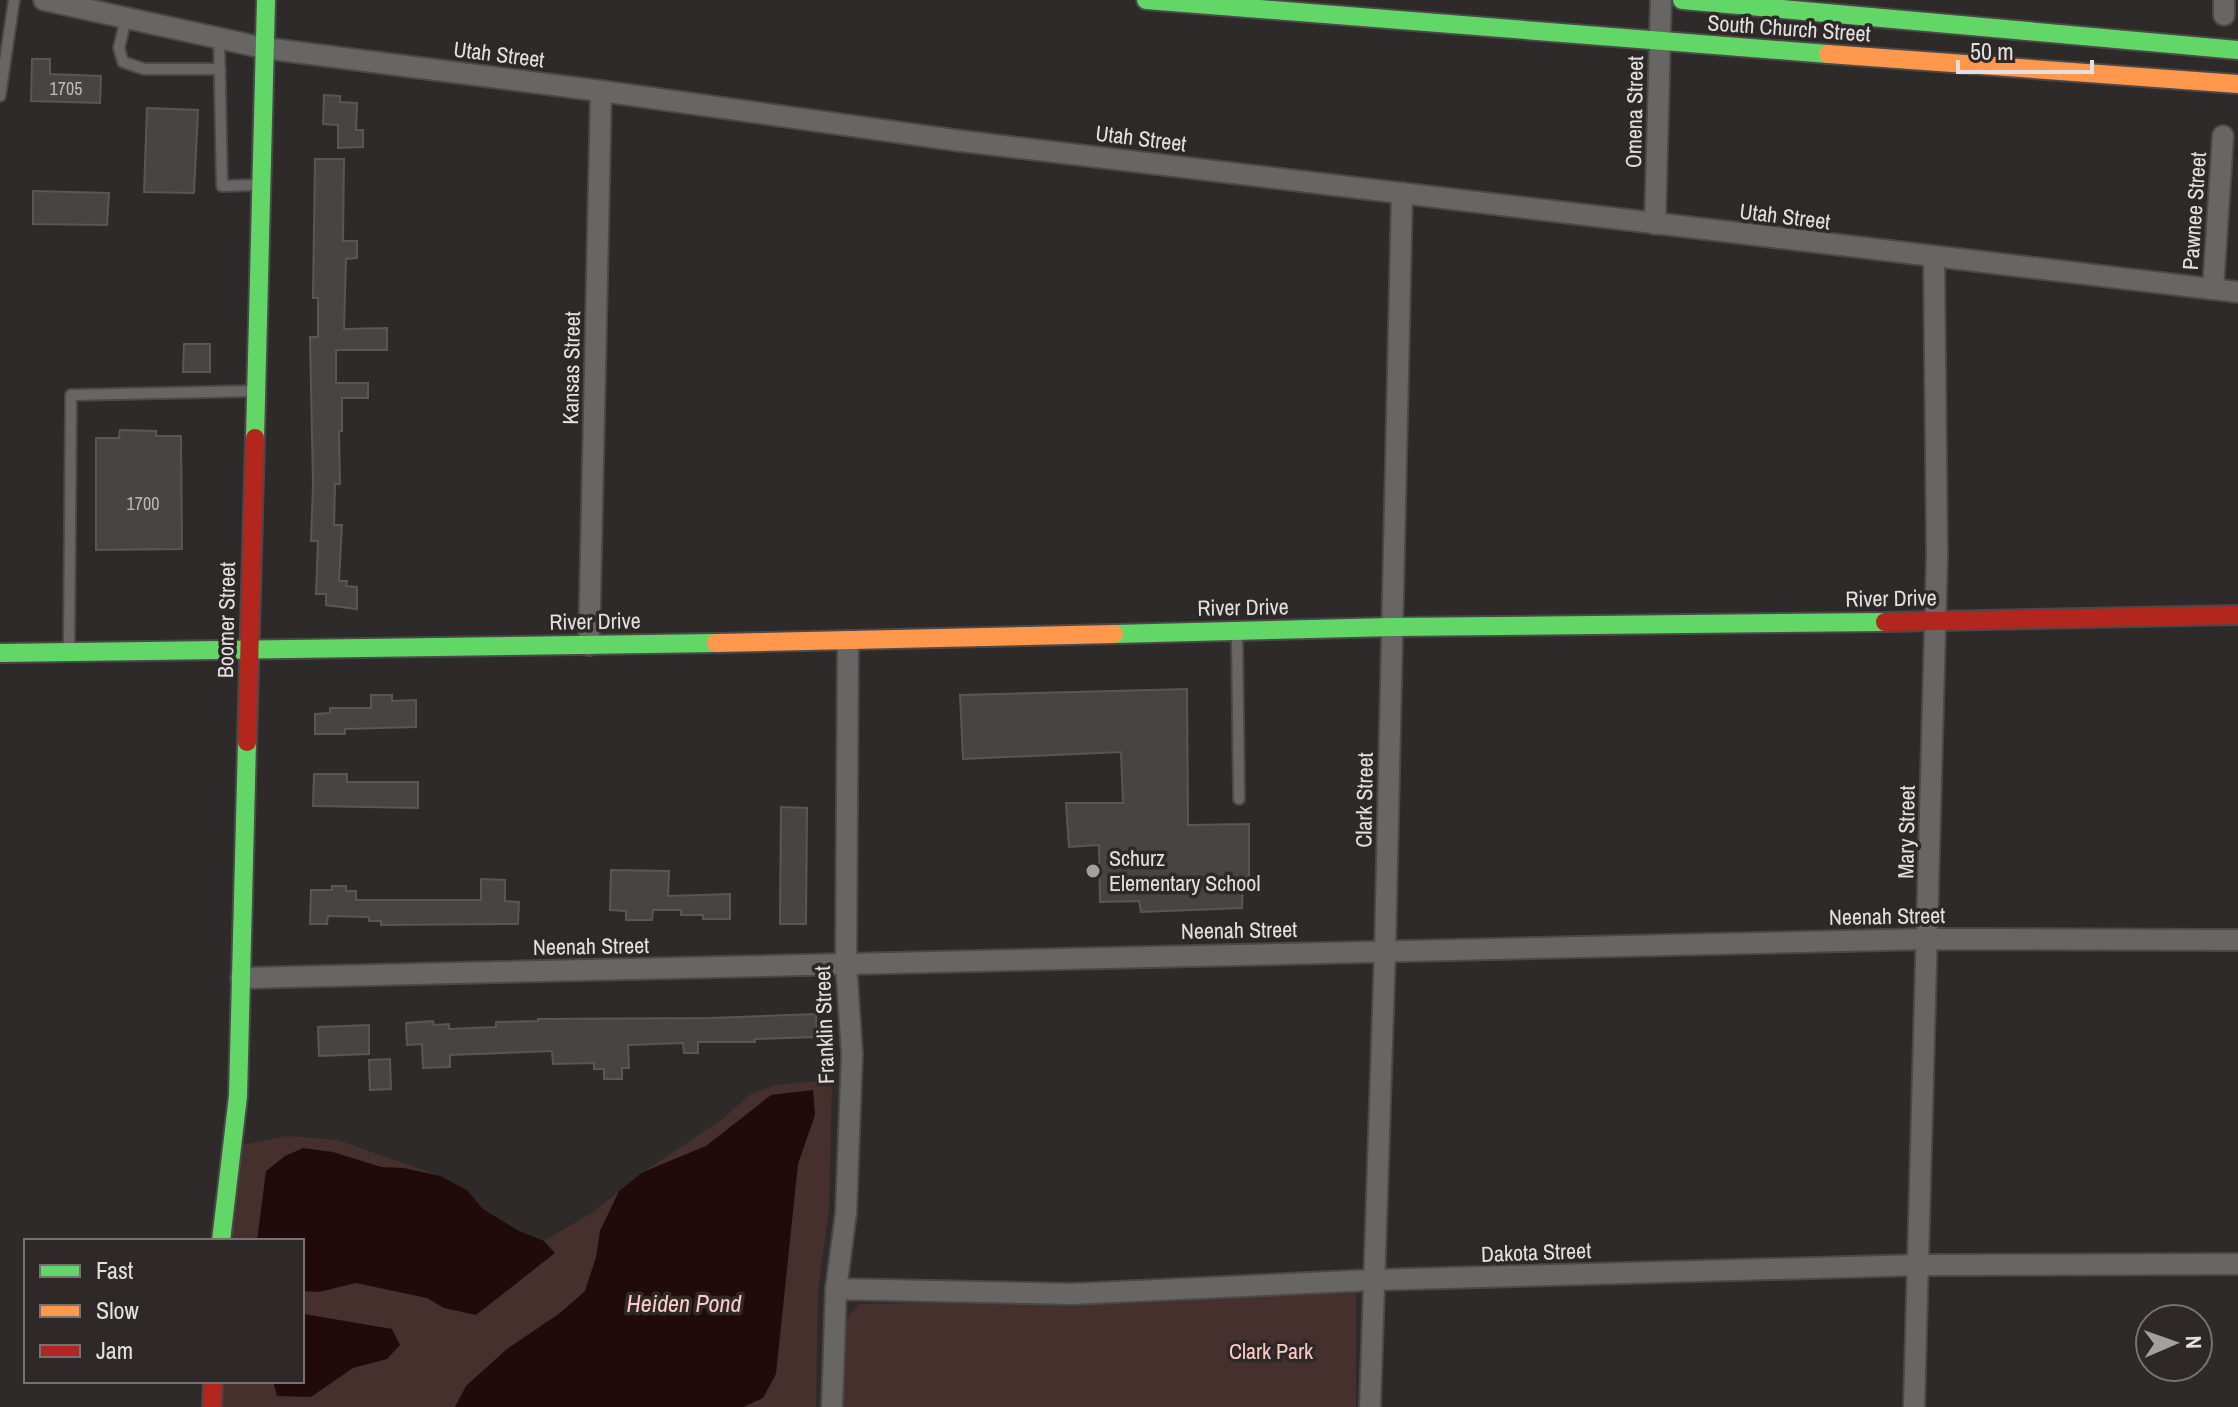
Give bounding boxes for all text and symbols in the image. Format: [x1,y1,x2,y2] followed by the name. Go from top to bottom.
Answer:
[1706,7,1872,49] street label: South Church Street
[1958,24,2092,74] scale bar
[452,34,546,74] street label: Utah Street
[1970,35,2014,67] text: 50 m
[1618,56,1650,168] street label: Omena Street
[50,76,82,101] house number: 1705
[1094,118,1188,158] street label: Utah Street
[2175,151,2213,271] street label: Pawnee Street
[1738,196,1832,236] street label: Utah Street
[555,311,587,425] street label: Kansas Street
[127,491,159,516] house number: 1700
[210,562,242,678] street label: Boomer Street
[1845,582,1937,614] street label: River Drive
[1197,591,1289,623] street label: River Drive
[549,605,641,637] street label: River Drive
[1348,752,1380,848] street label: Clark Street
[1890,785,1922,879] street label: Mary Street
[1109,843,1260,898] place label: Schurz Elementary School
[1084,862,1102,880] marker: Schurz Elementary School
[1829,900,1945,932] street label: Neenah Street
[1181,914,1297,946] street label: Neenah Street
[533,930,649,962] street label: Neenah Street
[807,965,841,1085] street label: Franklin Street
[1480,1235,1592,1269] street label: Dakota Street
[24,1239,304,1383] legend
[96,1254,134,1286] text: Fast
[627,1287,742,1319] water label: Heiden Pond
[96,1294,139,1326] text: Slow
[2134,1303,2214,1383] north arrow
[96,1334,133,1366] text: Jam
[2179,1335,2209,1349] text: N
[1229,1336,1314,1366] park label: Clark Park

